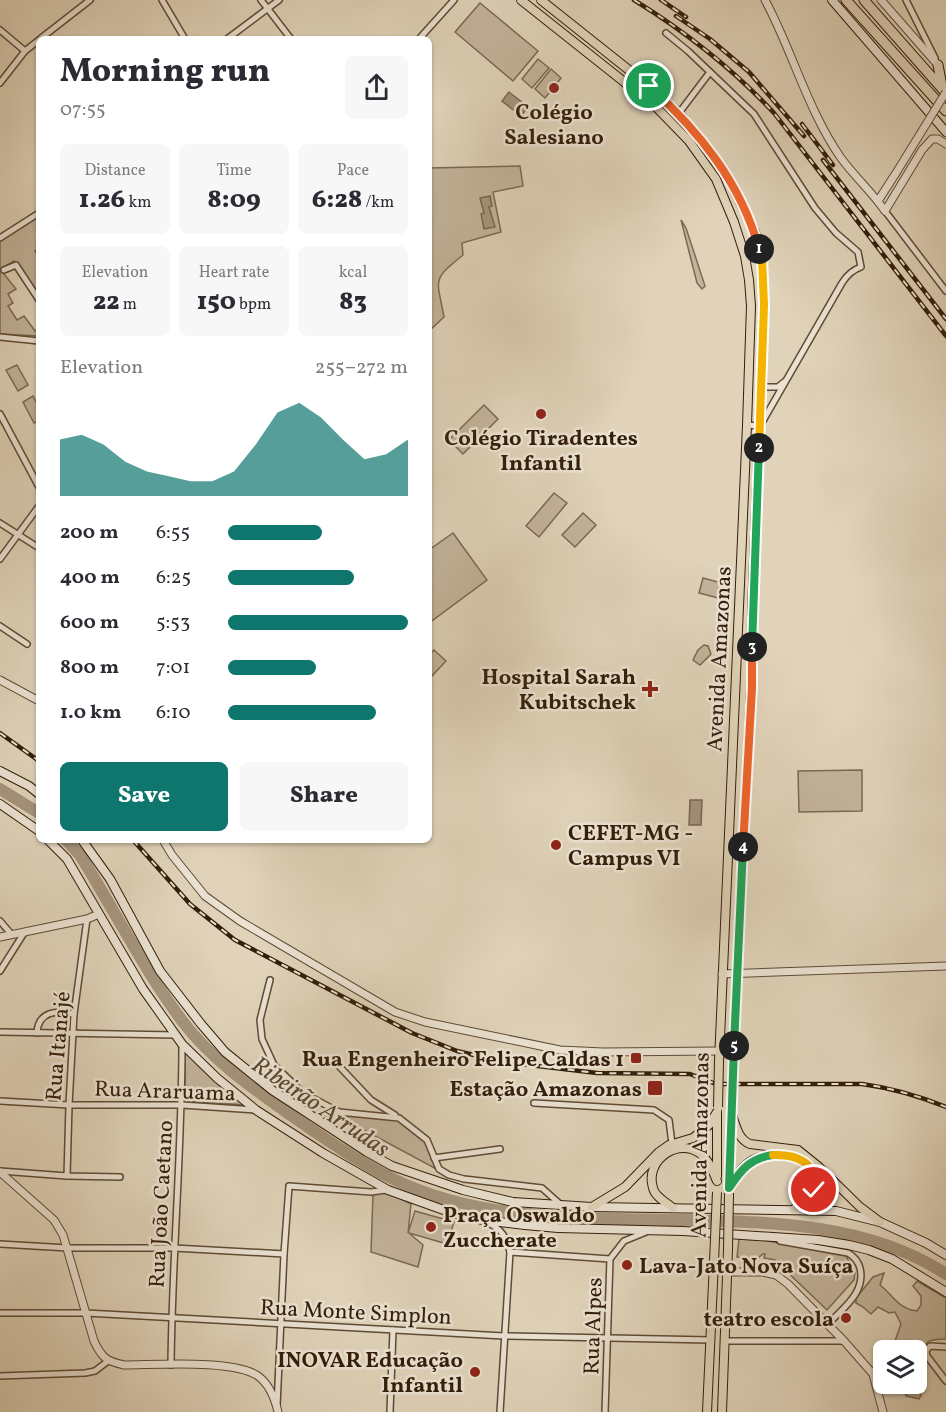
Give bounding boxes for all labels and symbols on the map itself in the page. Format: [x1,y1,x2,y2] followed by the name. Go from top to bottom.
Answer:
[623,60,674,111] pin
[547,81,561,95] marker: Colégio Salesiano
[504,98,604,154] place label: Colégio Salesiano
[744,234,774,264] pin: 1
[534,407,548,421] marker: Colégio Tiradentes Infantil
[444,424,638,480] place label: Colégio Tiradentes Infantil
[744,433,774,463] pin: 2
[700,566,741,753] street label: Avenida Amazonas
[737,632,767,662] pin: 3
[482,663,636,719] place label: Hospital Sarah Kubitschek
[641,680,659,698] marker: Hospital Sarah Kubitschek
[568,819,693,875] place label: CEFET-MG - Campus VI
[728,832,758,862] pin: 4
[549,838,563,852] marker: CEFET-MG - Campus VI
[39,990,80,1102] street label: Rua Itanajé
[719,1031,749,1061] pin: 5
[302,1045,624,1076] place label: Rua Engenheiro Felipe Caldas 1
[244,1049,396,1167] water label: Ribeirão Arrudas
[629,1051,643,1065] marker: Rua Engenheiro Felipe Caldas 1
[684,1052,719,1238] street label: Avenida Amazonas
[94,1075,236,1110] street label: Rua Araruama
[450,1075,642,1106] place label: Estação Amazonas
[646,1079,664,1097] marker: Estação Amazonas
[143,1119,182,1289] street label: Rua João Caetano
[788,1164,839,1215] pin
[443,1201,595,1257] place label: Praça Oswaldo Zuccherate
[424,1220,438,1234] marker: Praça Oswaldo Zuccherate
[639,1252,853,1283] place label: Lava-Jato Nova Suíça
[620,1258,634,1272] marker: Lava-Jato Nova Suíça
[577,1277,612,1375] street label: Rua Alpes
[259,1293,453,1334] street label: Rua Monte Simplon
[704,1305,834,1336] place label: teatro escola
[839,1311,853,1325] marker: teatro escola
[277,1346,463,1402] place label: INOVAR Educação Infantil
[468,1365,482,1379] marker: INOVAR Educação Infantil

